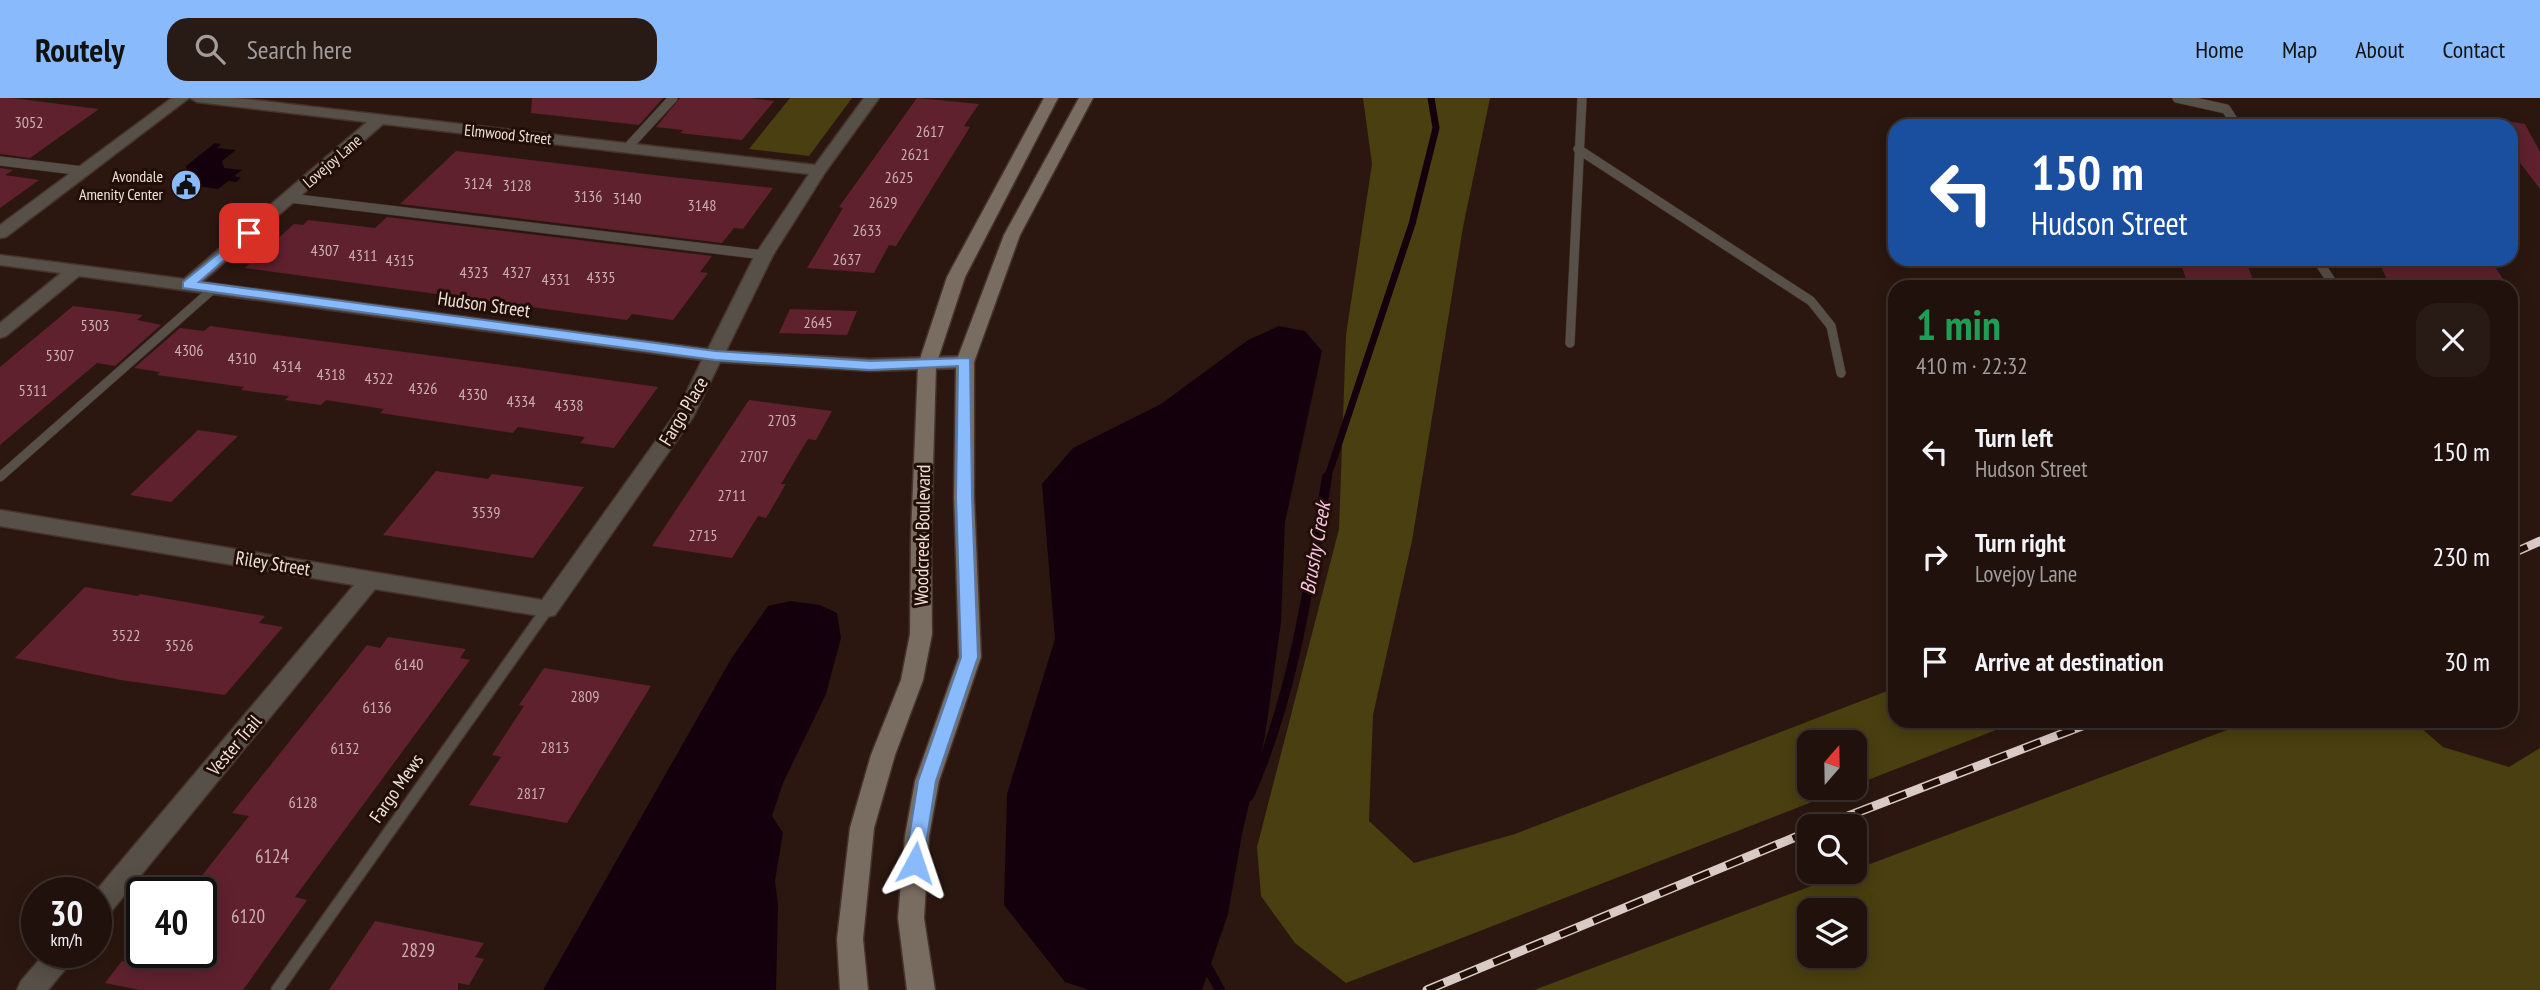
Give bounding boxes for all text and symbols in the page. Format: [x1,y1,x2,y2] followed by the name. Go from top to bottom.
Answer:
[167,18,657,81] search box
[35,28,125,71] text: Routely
[191,30,229,68] icon: search
[247,33,352,66] text: Search here
[2195,34,2244,65] text: Home
[2282,34,2317,65] text: Map
[2355,34,2404,65] text: About
[2442,34,2505,65] text: Contact
[15,112,43,132] house number: 3052
[463,119,553,149] street label: Elmwood Street
[916,121,944,141] house number: 2617
[299,130,365,192] street label: Lovejoy Lane
[2031,140,2144,204] text: 150 m
[901,144,929,164] house number: 2621
[1916,147,2007,238] icon: left
[79,166,164,204] place label: Avondale Amenity Center
[885,167,913,187] house number: 2625
[169,168,203,202] public building icon: Avondale Amenity Center
[464,173,492,193] house number: 3124
[503,175,531,195] house number: 3128
[574,186,602,206] house number: 3136
[613,188,641,208] house number: 3140
[869,192,897,212] house number: 2629
[688,195,716,215] house number: 3148
[2031,202,2188,244] text: Hudson Street
[219,203,279,263] pin
[230,214,268,252] icon: arrive
[853,220,881,240] house number: 2633
[311,240,339,260] house number: 4307
[349,245,377,265] house number: 4311
[833,249,861,269] house number: 2637
[386,250,414,270] house number: 4315
[460,262,488,282] house number: 4323
[503,262,531,282] house number: 4327
[587,267,615,287] house number: 4335
[542,269,570,289] house number: 4331
[436,286,532,322] street label: Hudson Street
[1916,297,2001,352] text: 1 min
[2416,303,2490,377] button: close
[804,312,832,332] house number: 2645
[81,315,109,335] house number: 5303
[175,340,203,360] house number: 4306
[46,345,74,365] house number: 5307
[228,348,256,368] house number: 4310
[1916,351,2028,380] text: 410 m · 22:32
[273,356,301,376] house number: 4314
[317,364,345,384] house number: 4318
[365,368,393,388] house number: 4322
[653,372,713,450] street label: Fargo Place
[409,378,437,398] house number: 4326
[19,380,47,400] house number: 5311
[459,384,487,404] house number: 4330
[507,391,535,411] house number: 4334
[555,395,583,415] house number: 4338
[768,410,796,430] house number: 2703
[1975,421,2053,454] text: Turn left
[1916,433,1954,471] icon: left
[2432,435,2490,468] text: 150 m
[740,446,768,466] house number: 2707
[1975,454,2088,483] text: Hudson Street
[909,464,935,606] street label: Woodcreek Boulevard
[718,485,746,505] house number: 2711
[1294,497,1337,596] water label: Brushy Creek
[472,502,500,522] house number: 3539
[689,525,717,545] house number: 2715
[1975,526,2066,559] text: Turn right
[1916,538,1954,576] icon: right
[2432,540,2490,573] text: 230 m
[234,545,313,581] street label: Riley Street
[1975,559,2077,588] text: Lovejoy Lane
[112,625,140,645] house number: 3522
[165,635,193,655] house number: 3526
[1916,643,1954,681] icon: arrive
[1975,645,2164,678] text: Arrive at destination
[2444,645,2490,678] text: 30 m
[395,654,423,674] house number: 6140
[571,686,599,706] house number: 2809
[363,697,391,717] house number: 6136
[201,709,267,781] street label: Vester Trail
[1797,730,1867,800] north arrow
[1797,730,1867,968] map controls
[541,737,569,757] house number: 2813
[331,738,359,758] house number: 6132
[364,749,428,827] street label: Fargo Mews
[517,783,545,803] house number: 2817
[289,792,317,812] house number: 6128
[1797,814,1867,884] button: search
[878,826,952,900] position arrow
[255,844,290,868] house number: 6124
[126,877,217,968] speed limit sign: 40
[50,890,83,936] text: 30
[1797,898,1867,968] button: layers
[231,904,265,928] house number: 6120
[51,928,82,951] text: km/h
[401,938,435,962] house number: 2829

